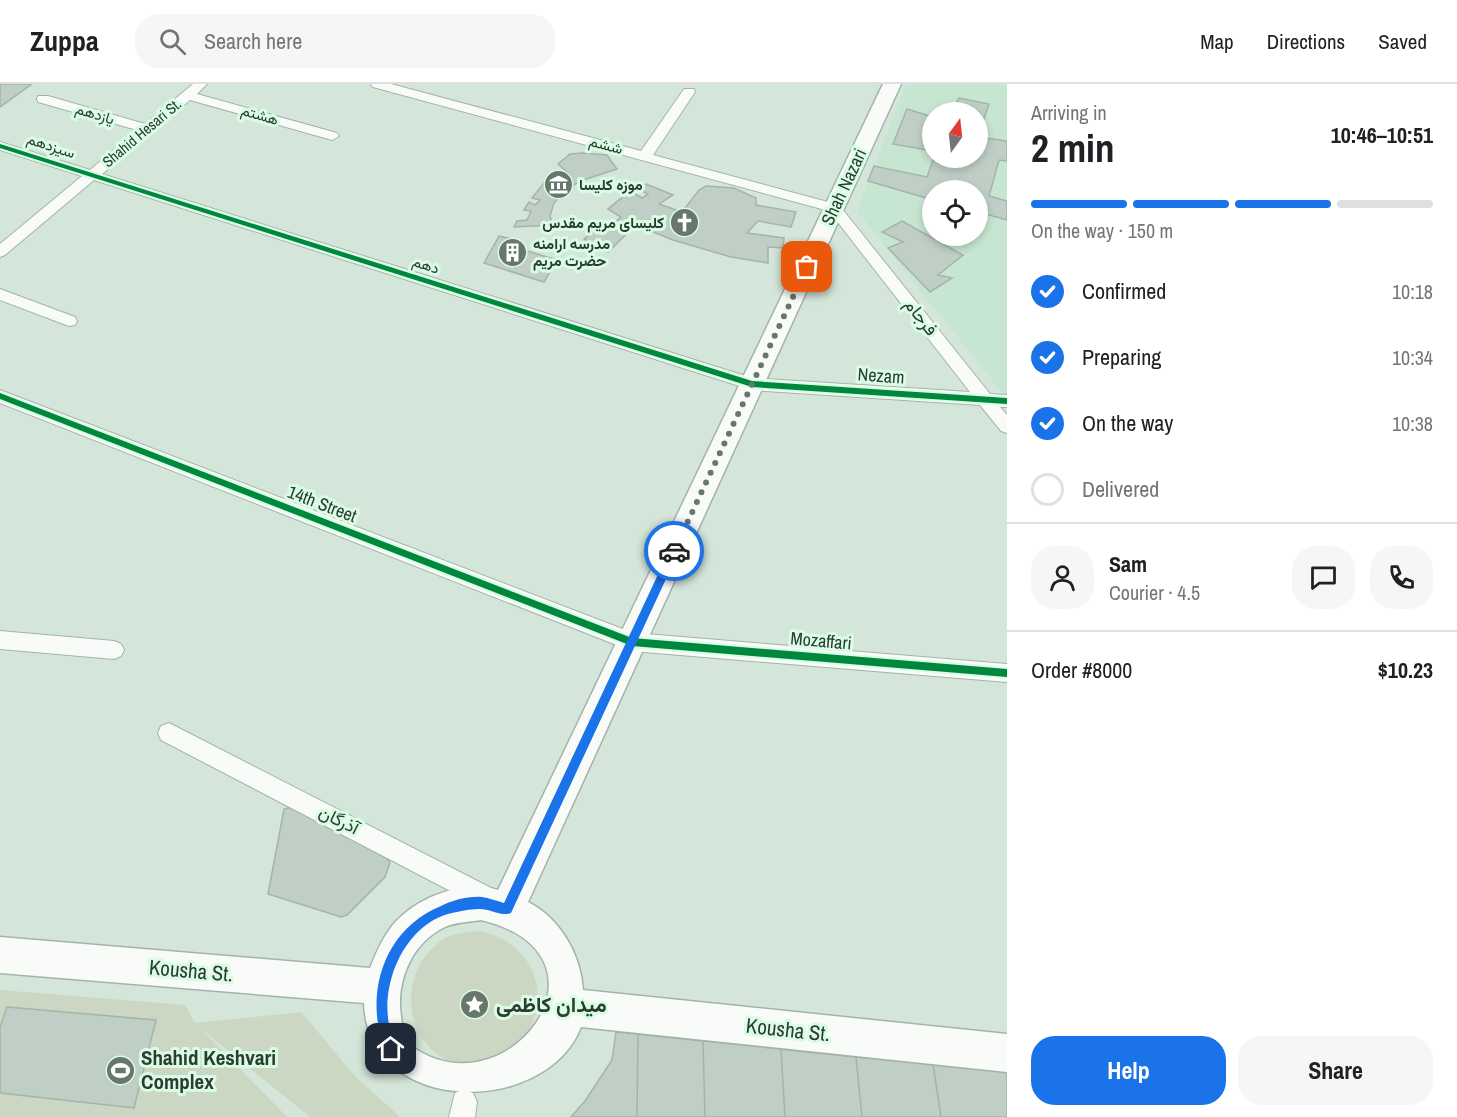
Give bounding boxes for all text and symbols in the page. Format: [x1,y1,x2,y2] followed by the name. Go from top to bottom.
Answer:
[135,14,555,68] search box
[30,22,99,60] text: Zuppa
[156,25,189,58] icon: search
[204,26,302,56] text: Search here
[1200,27,1234,56] text: Map
[1267,27,1345,56] text: Directions
[1378,27,1427,56] text: Saved
[98,93,186,172] street label: Shahid Hesari St.
[73,98,117,129] street label: یازدهم
[239,99,281,130] street label: هشتم
[1031,99,1107,126] text: Arriving in
[922,102,988,168] north arrow
[922,102,988,246] map controls
[1331,120,1433,150] text: 10:46–10:51
[1031,122,1115,174] text: 2 min
[24,128,78,163] street label: سیزدهم
[587,130,625,159] street label: ششم
[815,144,872,229] street label: Shah Nazari
[542,169,574,201] museum icon: موزه کلیسا
[579,174,643,195] place label: موزه کلیسا
[922,180,988,246] button: locate
[669,207,701,239] church icon: کلیسای مریم مقدس
[542,212,664,233] place label: کلیسای مریم مقدس
[1031,217,1173,244] text: On the way · 150 m
[533,233,610,271] place label: مدرسه ارامنه حضرت مریم
[496,237,528,269] building icon: مدرسه ارامنه حضرت مریم
[781,241,832,292] pin
[410,250,442,279] street label: دهم
[790,250,823,283] icon: bag
[1031,275,1064,308] icon: check
[1082,276,1166,306] text: Confirmed
[1392,278,1433,305] text: 10:18
[899,293,944,341] street label: فرجام
[1031,341,1064,374] icon: check
[1082,342,1161,372] text: Preparing
[1392,344,1433,371] text: 10:34
[857,361,905,390] street label: Nezam
[1031,407,1064,440] icon: check
[1082,408,1173,438] text: On the way
[1392,410,1433,437] text: 10:38
[1082,474,1159,504] text: Delivered
[284,479,360,528] street label: 14th Street
[644,521,704,581] courier
[658,535,691,568] icon: car
[1031,546,1094,609] button: person
[1292,546,1355,609] button: chat
[1370,546,1433,609] button: phone
[1109,549,1147,579] text: Sam
[1109,579,1200,606] text: Courier · 4.5
[789,625,853,656] street label: Mozaffari
[1031,655,1132,685] text: Order #8000
[1378,655,1433,685] text: $10.23
[315,799,365,841] street label: آذرگان
[148,952,234,989] street label: Kousha St.
[459,989,491,1021] place icon: میدان کاظمی
[496,990,607,1019] place label: میدان کاظمی
[745,1011,831,1048] street label: Kousha St.
[365,1023,416,1074] pin
[374,1032,407,1065] icon: home
[1031,1036,1226,1105] button: Help
[1238,1036,1433,1105] button: Share
[141,1043,276,1096] place label: Shahid Keshvari Complex
[104,1054,136,1086] sports icon: Shahid Keshvari Complex

